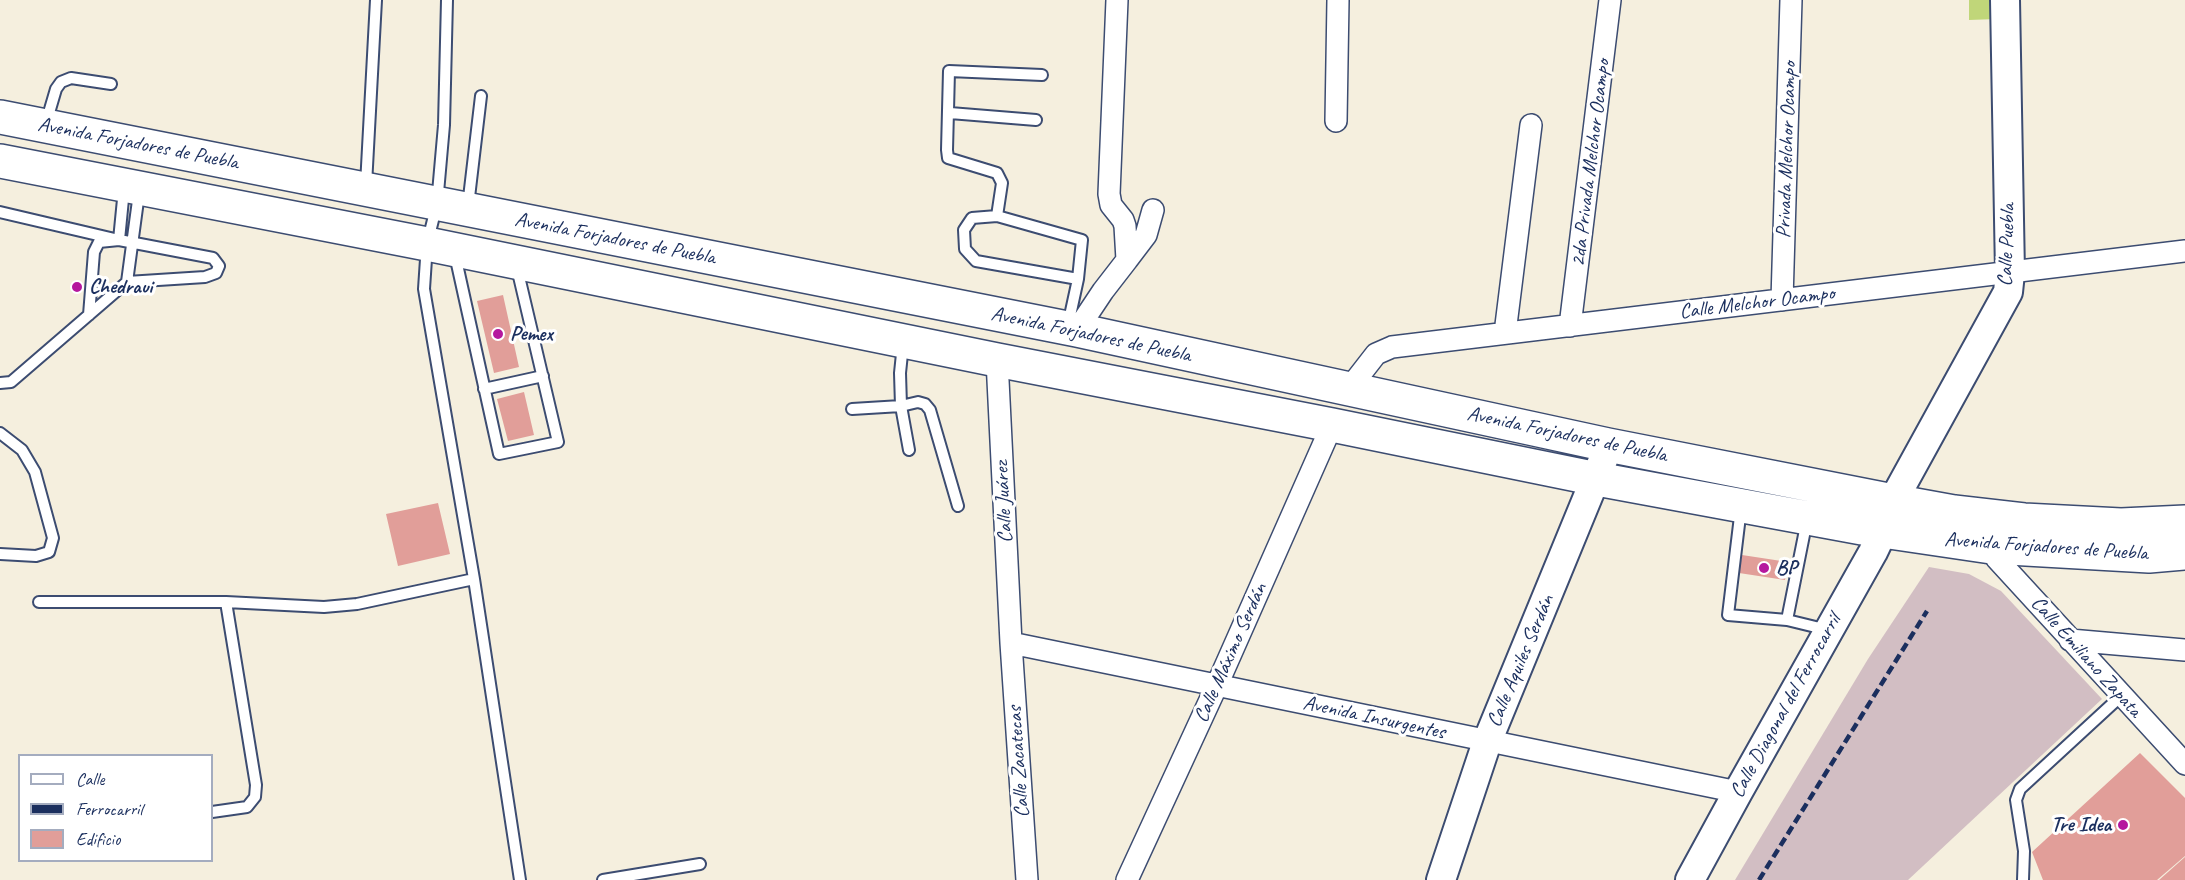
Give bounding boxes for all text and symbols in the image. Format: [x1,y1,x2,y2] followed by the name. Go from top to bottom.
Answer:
[1566,58,1616,268] street label: 2da Privada Melchor Ocampo
[1771,61,1803,239] street label: Privada Melchor Ocampo
[36,112,240,176] street label: Avenida Forjadores de Puebla
[1993,203,2021,287] street label: Calle Puebla
[513,207,717,271] street label: Avenida Forjadores de Puebla
[89,274,152,300] place label: Chedraui
[70,280,84,294] marker: Chedraui
[1678,281,1836,325] street label: Calle Melchor Ocampo
[989,301,1193,369] street label: Avenida Forjadores de Puebla
[510,321,553,347] place label: Pemex
[491,327,505,341] marker: Pemex
[1465,401,1669,469] street label: Avenida Forjadores de Puebla
[989,460,1019,544] street label: Calle Juárez
[1943,527,2149,567] street label: Avenida Forjadores de Puebla
[1776,555,1797,581] place label: BP
[1757,561,1771,575] marker: BP
[1189,579,1273,727] street label: Calle Máximo Serdán
[1482,591,1560,731] street label: Calle Aquiles Serdán
[2025,591,2147,723] street label: Calle Emiliano Zapata
[1725,610,1847,802] street label: Calle Diagonal del Ferrocarril
[1301,691,1447,745] street label: Avenida Insurgentes
[1003,705,1035,819] street label: Calle Zacatecas
[18,754,213,862] legend
[76,768,104,790] text: Calle
[76,798,143,820] text: Ferrocarril
[2051,812,2111,838] place label: Tre Idea
[2116,818,2130,832] marker: Tre Idea
[76,828,120,850] text: Edificio

